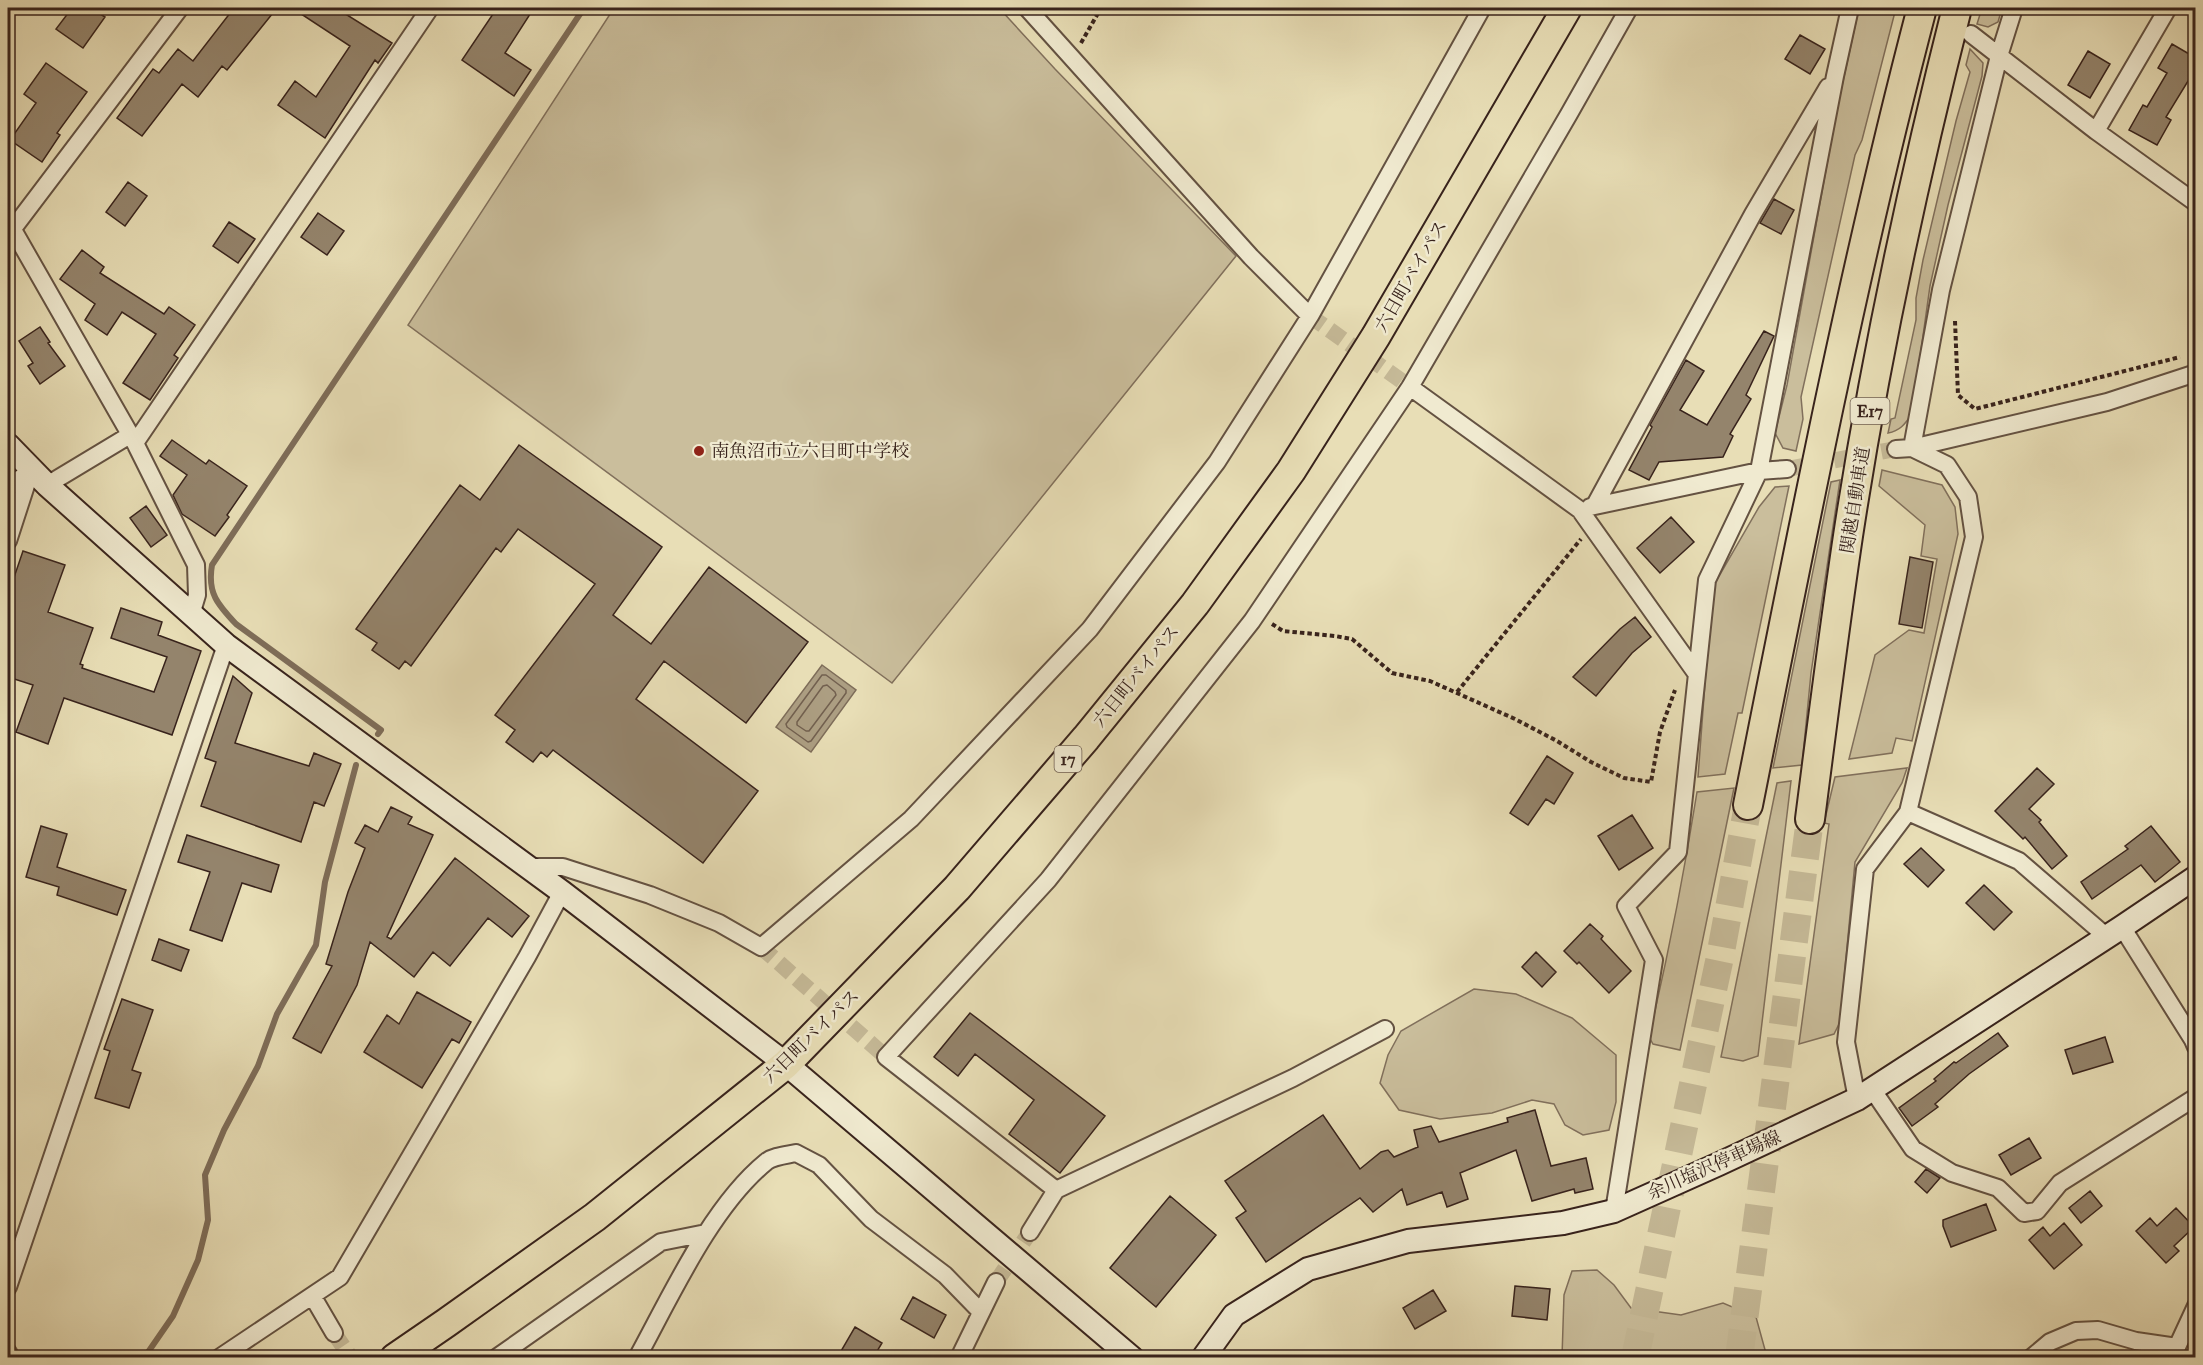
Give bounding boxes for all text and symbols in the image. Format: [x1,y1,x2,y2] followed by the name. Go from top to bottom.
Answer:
[1370,216,1452,336] street label: 六日町バイパス
[1850,398,1890,424] road number: E17
[711,440,909,462] place label: 南魚沼市立六日町中学校
[692,444,706,458] marker: 南魚沼市立六日町中学校
[1836,445,1874,555] street label: 関越自動車道
[1088,620,1184,732] street label: 六日町バイパス
[1054,746,1082,772] road number: 17
[758,984,864,1088] street label: 六日町バイパス
[1644,1126,1784,1204] street label: 余川塩沢停車場線

